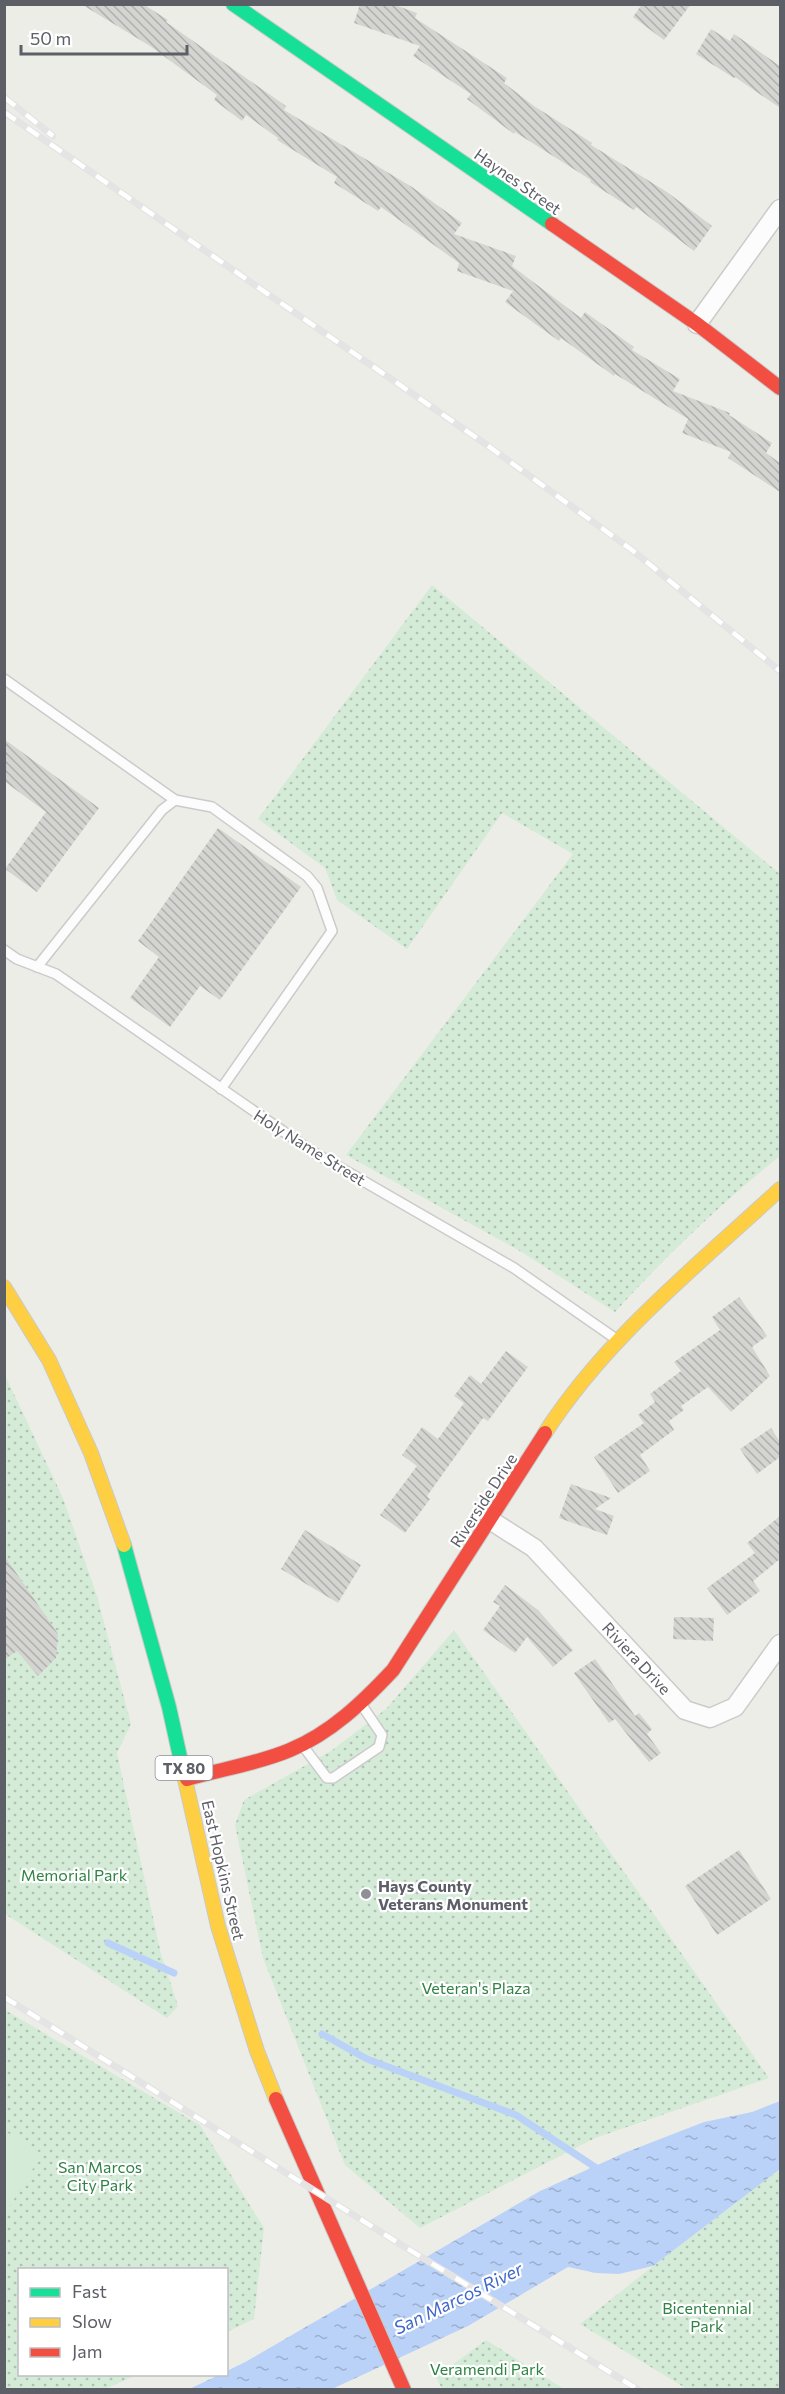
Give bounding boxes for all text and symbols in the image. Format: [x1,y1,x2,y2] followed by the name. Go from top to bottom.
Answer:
[21,18,188,56] scale bar
[30,27,71,49] text: 50 m
[471,144,565,218] street label: Haynes Street
[251,1105,370,1189] street label: Holy Name Street
[446,1449,520,1551] street label: Riverside Drive
[599,1618,675,1698] street label: Riviera Drive
[156,1756,213,1780] road number: TX 80
[199,1798,249,1942] street label: East Hopkins Street
[21,1865,128,1884] park label: Memorial Park
[378,1876,528,1913] place label: Hays County Veterans Monument
[359,1887,373,1901] marker: Hays County Veterans Monument
[421,1978,531,1997] park label: Veteran's Plaza
[58,2157,142,2194] park label: San Marcos City Park
[390,2257,527,2339] water label: San Marcos River
[18,2268,228,2376] legend
[72,2280,107,2302] text: Fast
[662,2298,752,2335] park label: Bicentennial Park
[72,2310,112,2332] text: Slow
[72,2340,102,2362] text: Jam
[430,2359,545,2378] park label: Veramendi Park

